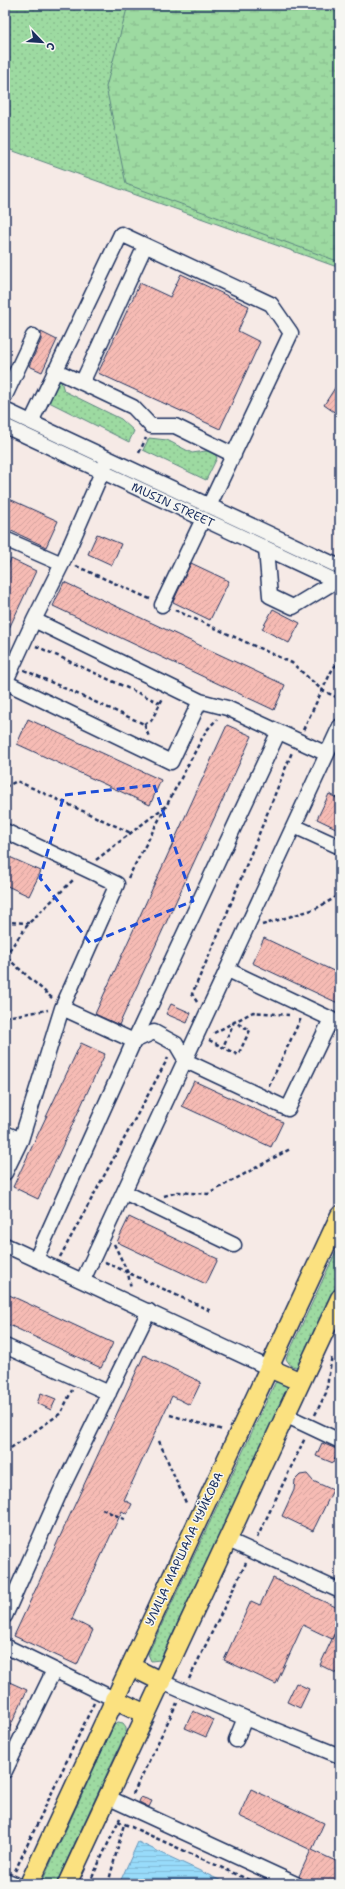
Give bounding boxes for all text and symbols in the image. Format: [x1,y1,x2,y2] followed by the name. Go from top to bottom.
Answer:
[22,22,62,62] north arrow
[42,40,59,52] text: С
[129,479,218,531] street label: MUSIN STREET
[141,1469,227,1628] street label: УЛИЦА МАРШАЛА ЧУЙКОВА

